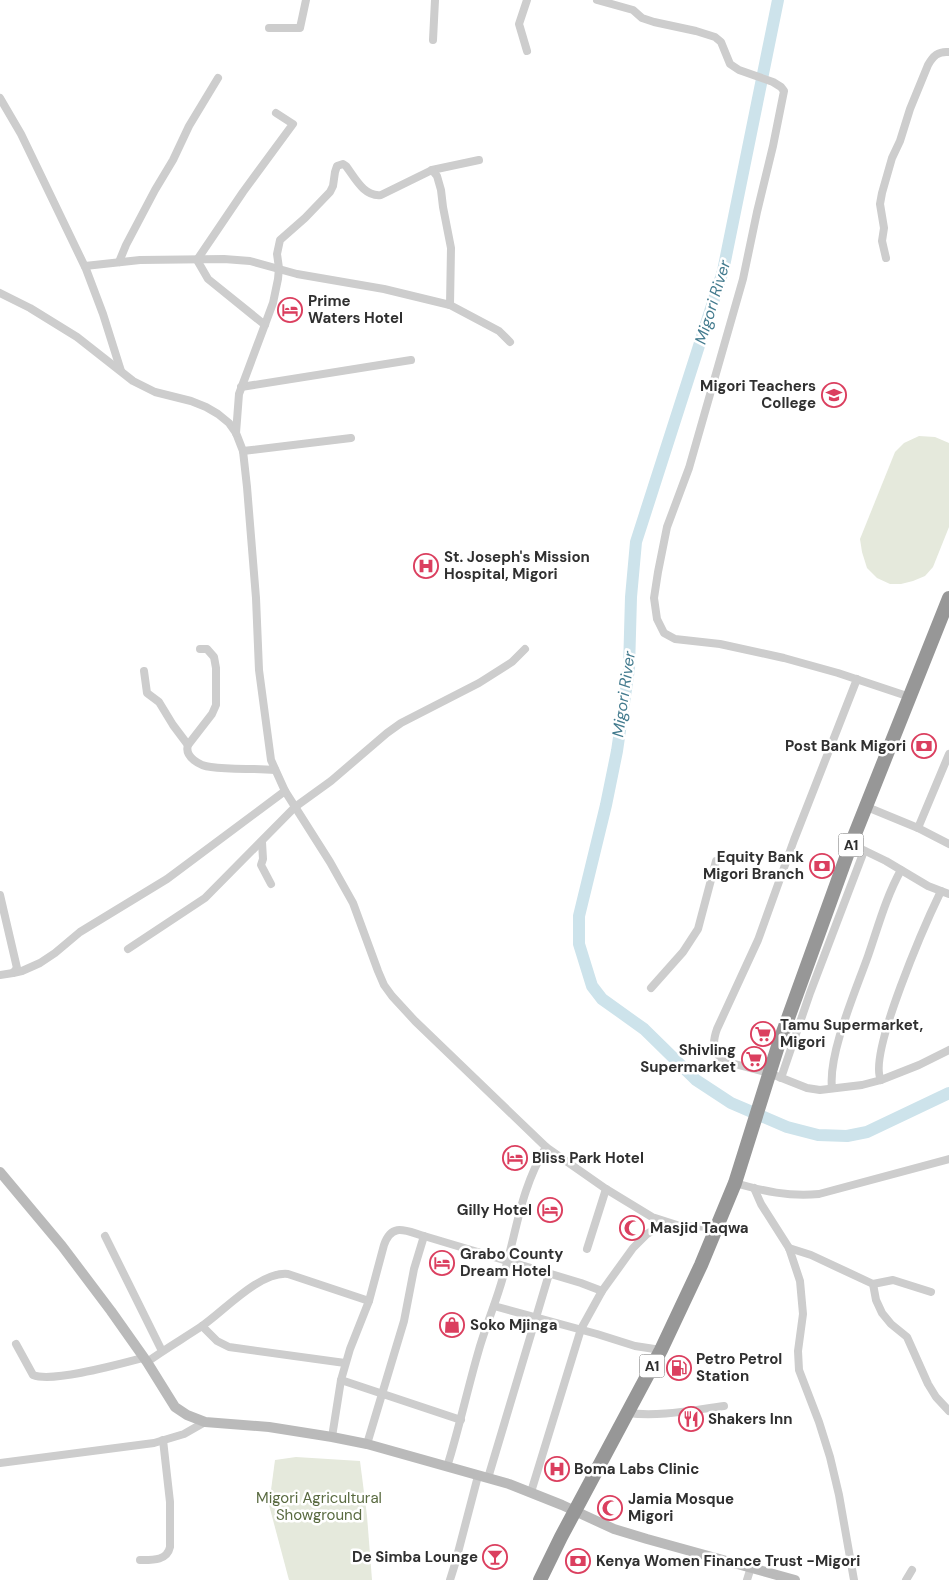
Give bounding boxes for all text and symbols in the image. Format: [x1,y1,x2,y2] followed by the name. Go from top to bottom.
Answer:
[690,257,735,347] water label: Migori River
[308,291,403,328] place label: Prime Waters Hotel
[277,297,303,323] hotel icon: Prime Waters Hotel
[700,376,816,413] place label: Migori Teachers College
[821,382,847,408] school or university icon: Migori Teachers College
[444,547,590,584] place label: St. Joseph's Mission Hospital, Migori
[413,553,439,579] hospital icon: St. Joseph's Mission Hospital, Migori
[607,649,640,738] water label: Migori River
[911,733,937,759] bank icon: Post Bank Migori
[785,736,906,756] place label: Post Bank Migori
[838,834,864,856] road number: A1
[703,847,804,884] place label: Equity Bank Migori Branch
[809,853,835,879] bank icon: Equity Bank Migori Branch
[780,1015,923,1052] place label: Tamu Supermarket, Migori
[750,1021,776,1047] supermarket icon: Tamu Supermarket, Migori
[640,1040,736,1077] place label: Shivling Supermarket
[741,1046,767,1072] supermarket icon: Shivling Supermarket
[502,1145,528,1171] hotel icon: Bliss Park Hotel
[532,1148,644,1168] place label: Bliss Park Hotel
[537,1197,563,1223] hotel icon: Gilly Hotel
[457,1200,532,1220] place label: Gilly Hotel
[619,1215,645,1241] mosque icon: Masjid Taqwa
[650,1218,749,1238] place label: Masjid Taqwa
[460,1244,563,1281] place label: Grabo County Dream Hotel
[429,1250,455,1276] hotel icon: Grabo County Dream Hotel
[439,1312,465,1338] shop icon: Soko Mjinga
[470,1315,557,1335] place label: Soko Mjinga
[696,1349,782,1386] place label: Petro Petrol Station
[640,1354,664,1378] road number: A1
[666,1355,692,1381] fuel station icon: Petro Petrol Station
[678,1406,704,1432] restaurant icon: Shakers Inn
[708,1409,792,1429] place label: Shakers Inn
[544,1456,570,1482] hospital icon: Boma Labs Clinic
[574,1459,699,1479] place label: Boma Labs Clinic
[256,1488,382,1525] park label: Migori Agricultural Showground
[628,1489,734,1526] place label: Jamia Mosque Migori
[597,1495,623,1521] mosque icon: Jamia Mosque Migori
[482,1544,508,1570] bar icon: De Simba Lounge
[352,1547,478,1567] place label: De Simba Lounge
[565,1548,591,1574] bank icon: Kenya Women Finance Trust -Migori
[596,1551,860,1571] place label: Kenya Women Finance Trust -Migori

